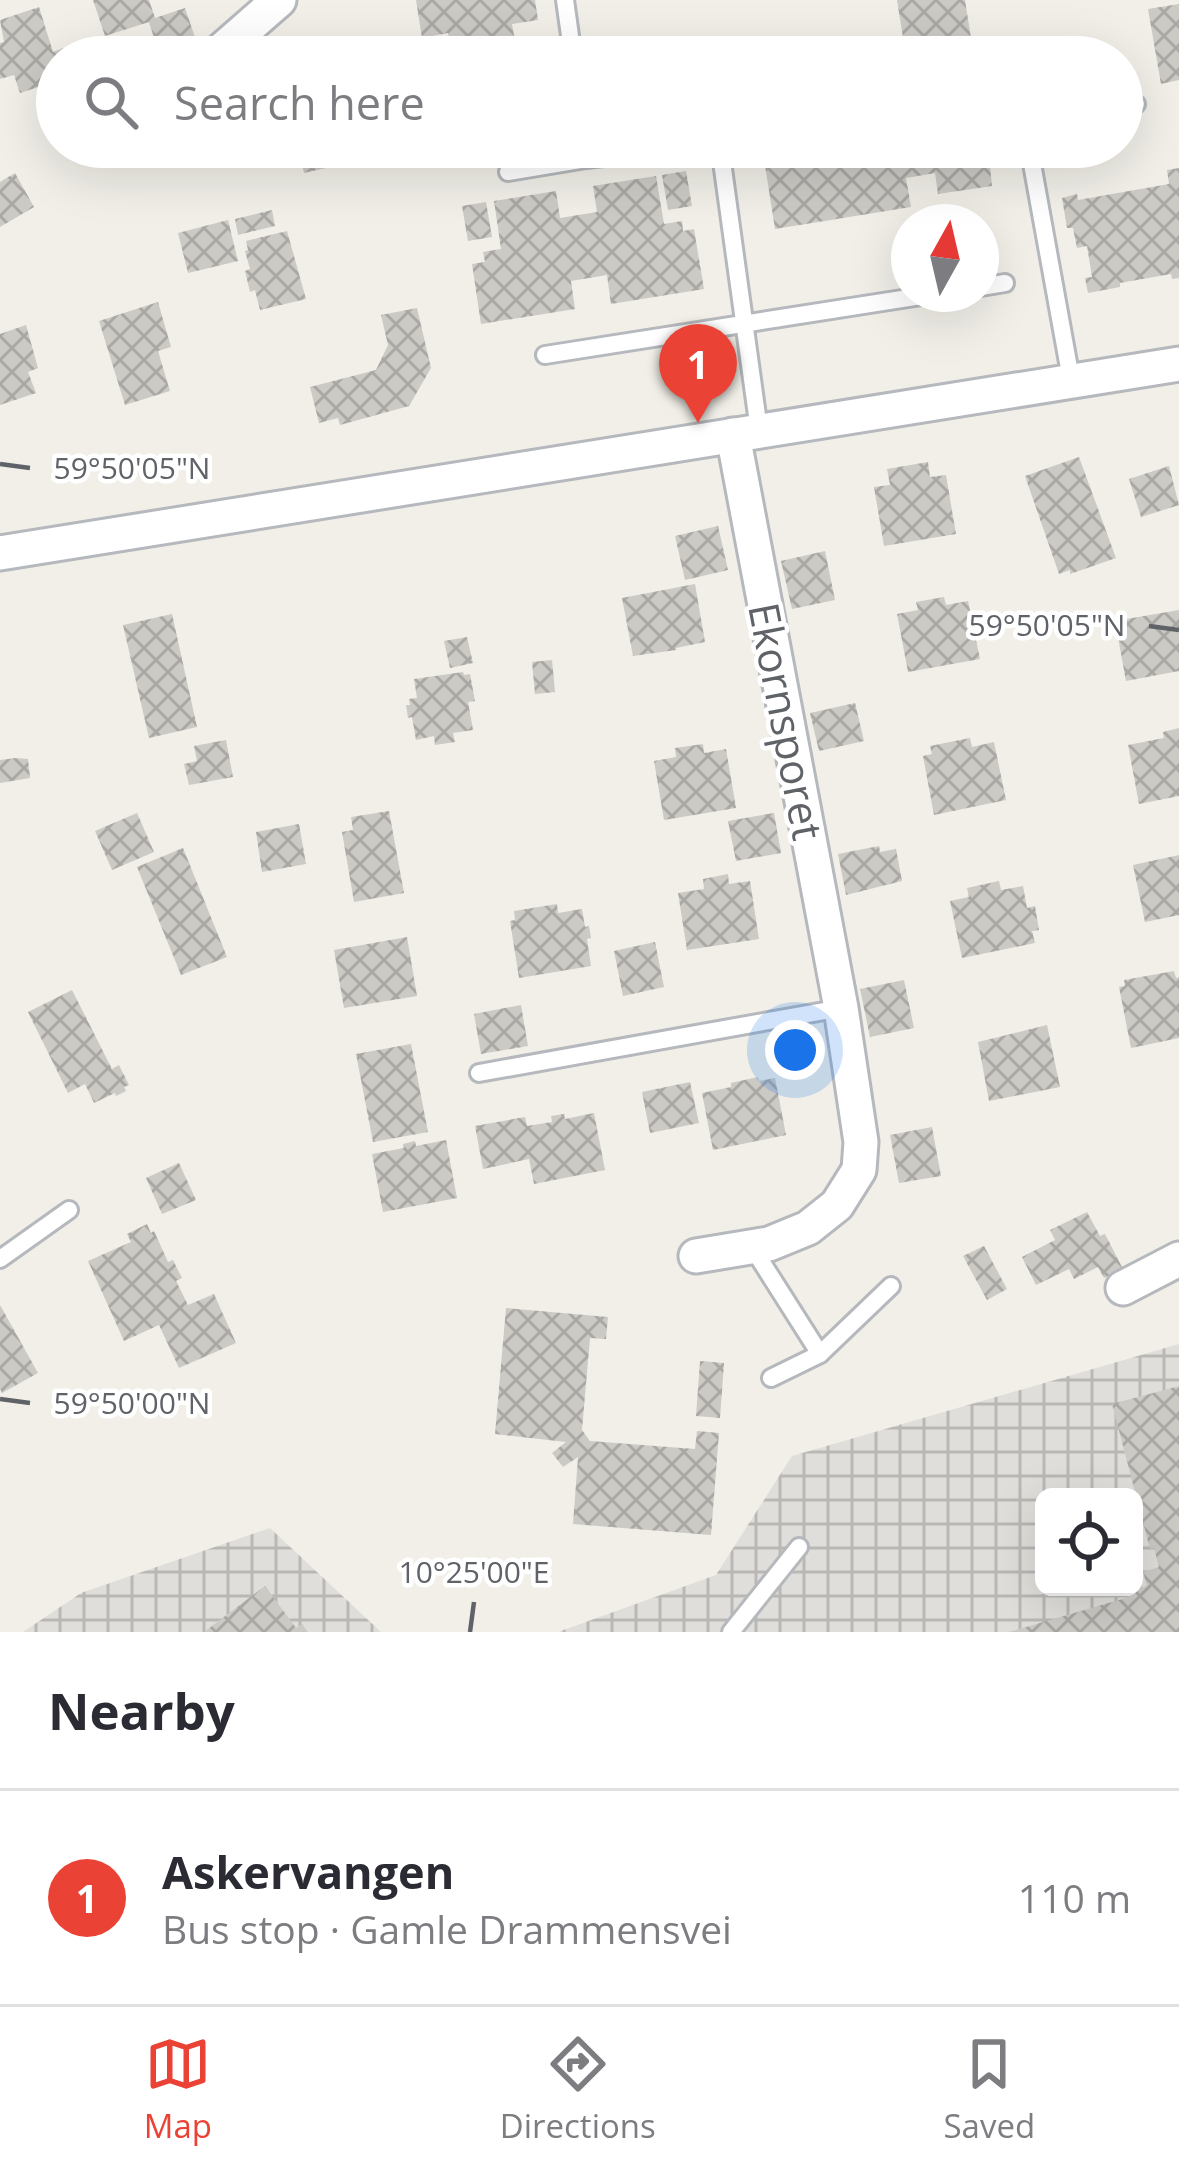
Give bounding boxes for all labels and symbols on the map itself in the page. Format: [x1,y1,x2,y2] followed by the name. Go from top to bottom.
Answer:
[891,204,999,312] north arrow
[659,324,737,423] pin: 1
[54,447,210,488] text: 59°50'05"N
[736,598,838,844] street label: Ekornsporet
[969,604,1125,645] text: 59°50'05"N
[765,1020,825,1080] your location
[54,1382,210,1423] text: 59°50'00"N
[399,1551,549,1592] text: 10°25'00"E

